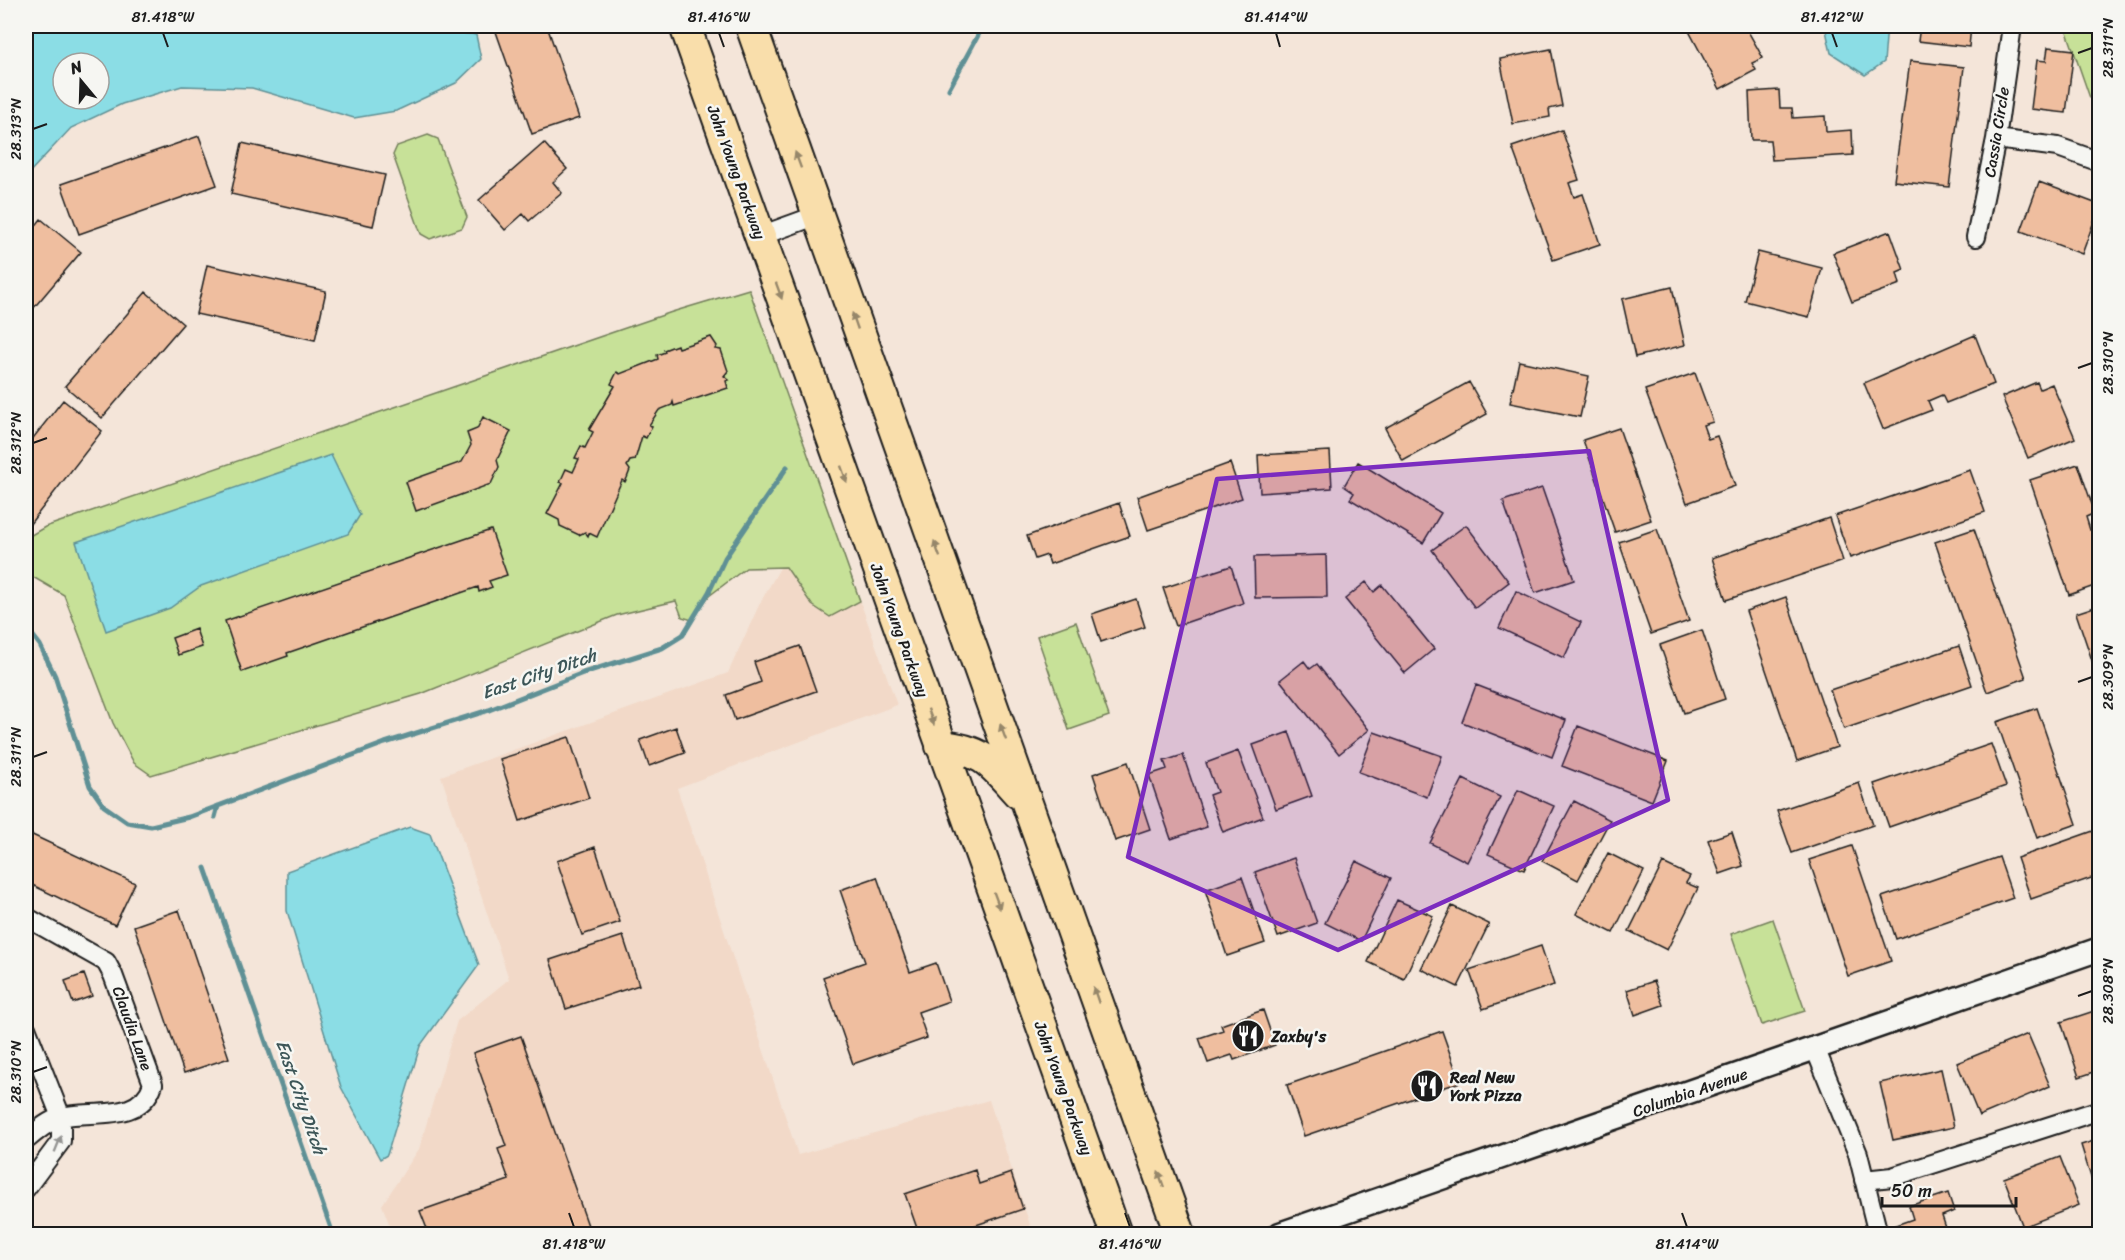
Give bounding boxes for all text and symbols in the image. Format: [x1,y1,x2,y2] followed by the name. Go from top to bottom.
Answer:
[132,4,195,30] text: 81.418°W
[688,4,751,30] text: 81.416°W
[1244,4,1308,30] text: 81.414°W
[1801,4,1864,30] text: 81.412°W
[2095,17,2121,78] text: 28.311°N
[51,51,111,111] north arrow
[65,51,87,83] text: N
[1975,85,2018,179] street label: Cassia Circle
[3,97,29,160] text: 28.313°N
[698,100,775,244] street label: John Young Parkway
[793,151,803,169] one-way arrow
[775,282,785,300] one-way arrow
[850,312,860,330] one-way arrow
[2095,331,2121,395] text: 28.310°N
[3,411,29,474] text: 28.312°N
[840,466,850,484] one-way arrow
[932,540,941,558] one-way arrow
[861,558,938,702] street label: John Young Parkway
[477,639,602,709] water label: East City Ditch
[2095,643,2121,710] text: 28.309°N
[926,709,936,727] one-way arrow
[997,723,1007,741] one-way arrow
[3,726,29,787] text: 28.311°N
[992,892,1002,910] one-way arrow
[2095,957,2121,1024] text: 28.308°N
[104,982,161,1075] street label: Claudia Lane
[1090,986,1100,1004] one-way arrow
[1025,1016,1102,1160] street label: John Young Parkway
[1230,1018,1266,1054] restaurant icon: Zaxby's
[1270,1022,1327,1051] place label: Zaxby's
[266,1035,336,1160] water label: East City Ditch
[3,1040,29,1104] text: 28.310°N
[1629,1059,1752,1126] street label: Columbia Avenue
[1449,1063,1522,1110] place label: Real New York Pizza
[1409,1068,1445,1104] restaurant icon: Real New York Pizza
[53,1135,63,1153] one-way arrow
[1155,1170,1165,1188] one-way arrow
[1882,1170,2016,1208] scale bar
[1891,1175,1932,1207] text: 50 m
[543,1231,606,1257] text: 81.418°W
[1099,1231,1162,1257] text: 81.416°W
[1655,1231,1719,1257] text: 81.414°W

